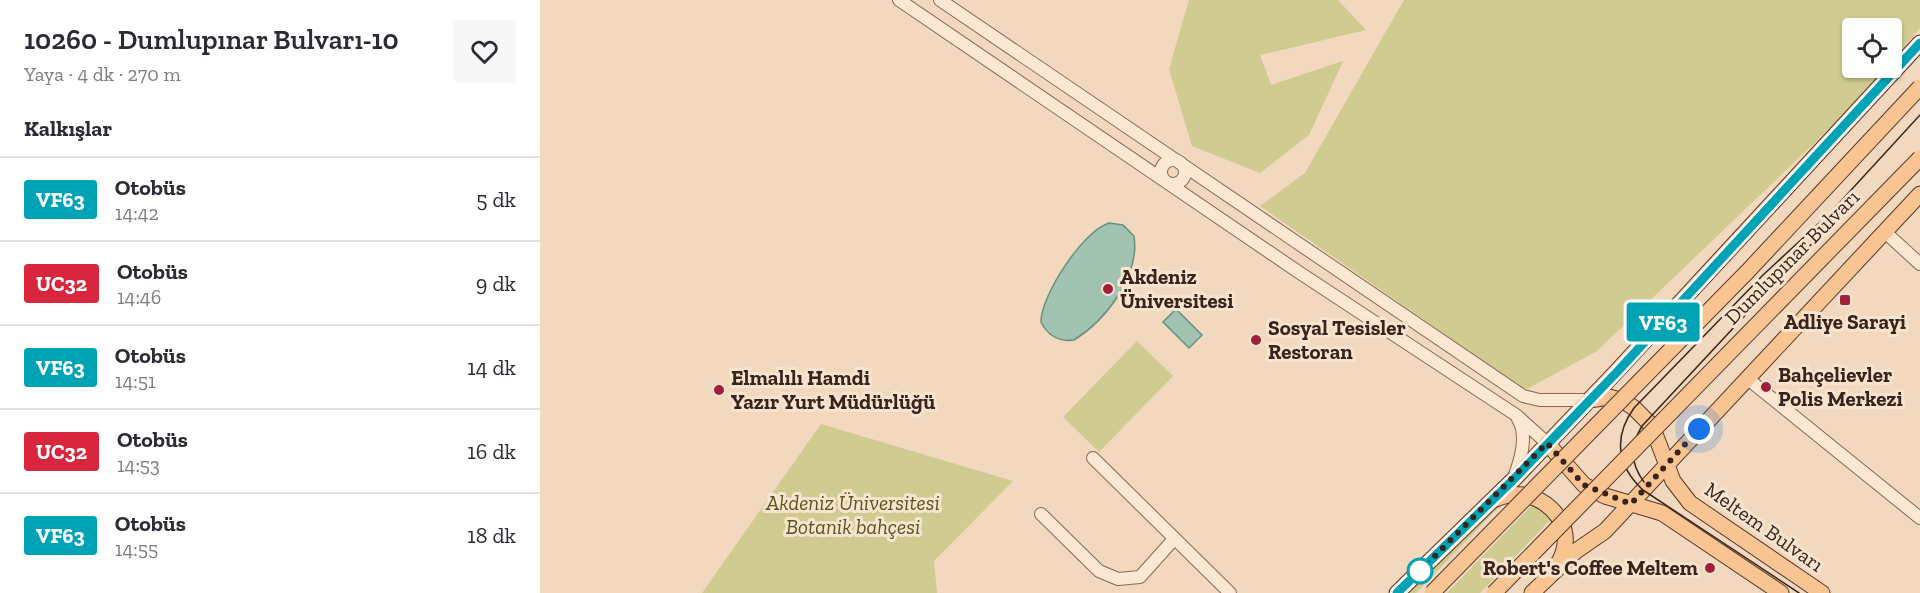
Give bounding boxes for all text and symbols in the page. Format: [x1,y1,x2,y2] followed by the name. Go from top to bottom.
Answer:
[1842,18,1902,78] map controls
[1842,18,1902,78] button: locate
[453,20,516,83] button: heart
[24,23,399,56] text: 10260 - Dumlupınar Bulvarı-10
[24,62,181,86] text: Yaya · 4 dk · 270 m
[24,115,112,142] text: Kalkışlar
[115,174,186,201] text: Otobüs
[1719,184,1864,329] street label: Dumlupınar Bulvarı
[476,186,516,213] text: 5 dk
[36,187,85,212] text: VF63
[115,201,159,225] text: 14:42
[117,258,188,285] text: Otobüs
[1120,264,1233,313] place label: Akdeniz Üniversitesi
[476,270,516,297] text: 9 dk
[36,271,87,296] text: UC32
[1101,282,1115,296] marker: Akdeniz Üniversitesi
[117,285,161,309] text: 14:46
[1838,293,1852,307] marker: Adliye Sarayi
[1621,302,1705,342] line badge: VF63
[1784,309,1906,334] place label: Adliye Sarayi
[1639,310,1687,335] text: VF63
[1268,315,1406,364] place label: Sosyal Tesisler Restoran
[1249,333,1263,347] marker: Sosyal Tesisler Restoran
[115,342,186,369] text: Otobüs
[467,354,516,381] text: 14 dk
[36,355,85,380] text: VF63
[1778,362,1903,411] place label: Bahçelievler Polis Merkezi
[731,365,935,414] place label: Elmalılı Hamdi Yazır Yurt Müdürlüğü
[115,369,156,393] text: 14:51
[1759,380,1773,394] marker: Bahçelievler Polis Merkezi
[712,383,726,397] marker: Elmalılı Hamdi Yazır Yurt Müdürlüğü
[1684,414,1714,444] your location
[117,426,188,453] text: Otobüs
[467,438,516,465] text: 16 dk
[36,439,87,464] text: UC32
[117,453,160,477] text: 14:53
[1700,476,1829,577] street label: Meltem Bulvarı
[765,490,940,539] park label: Akdeniz Üniversitesi Botanik bahçesi
[115,510,186,537] text: Otobüs
[467,522,516,549] text: 18 dk
[36,523,85,548] text: VF63
[115,537,158,561] text: 14:55
[1483,555,1699,580] place label: Robert's Coffee Meltem
[1407,558,1433,584] unlabelled marker
[1703,561,1717,575] marker: Robert's Coffee Meltem

